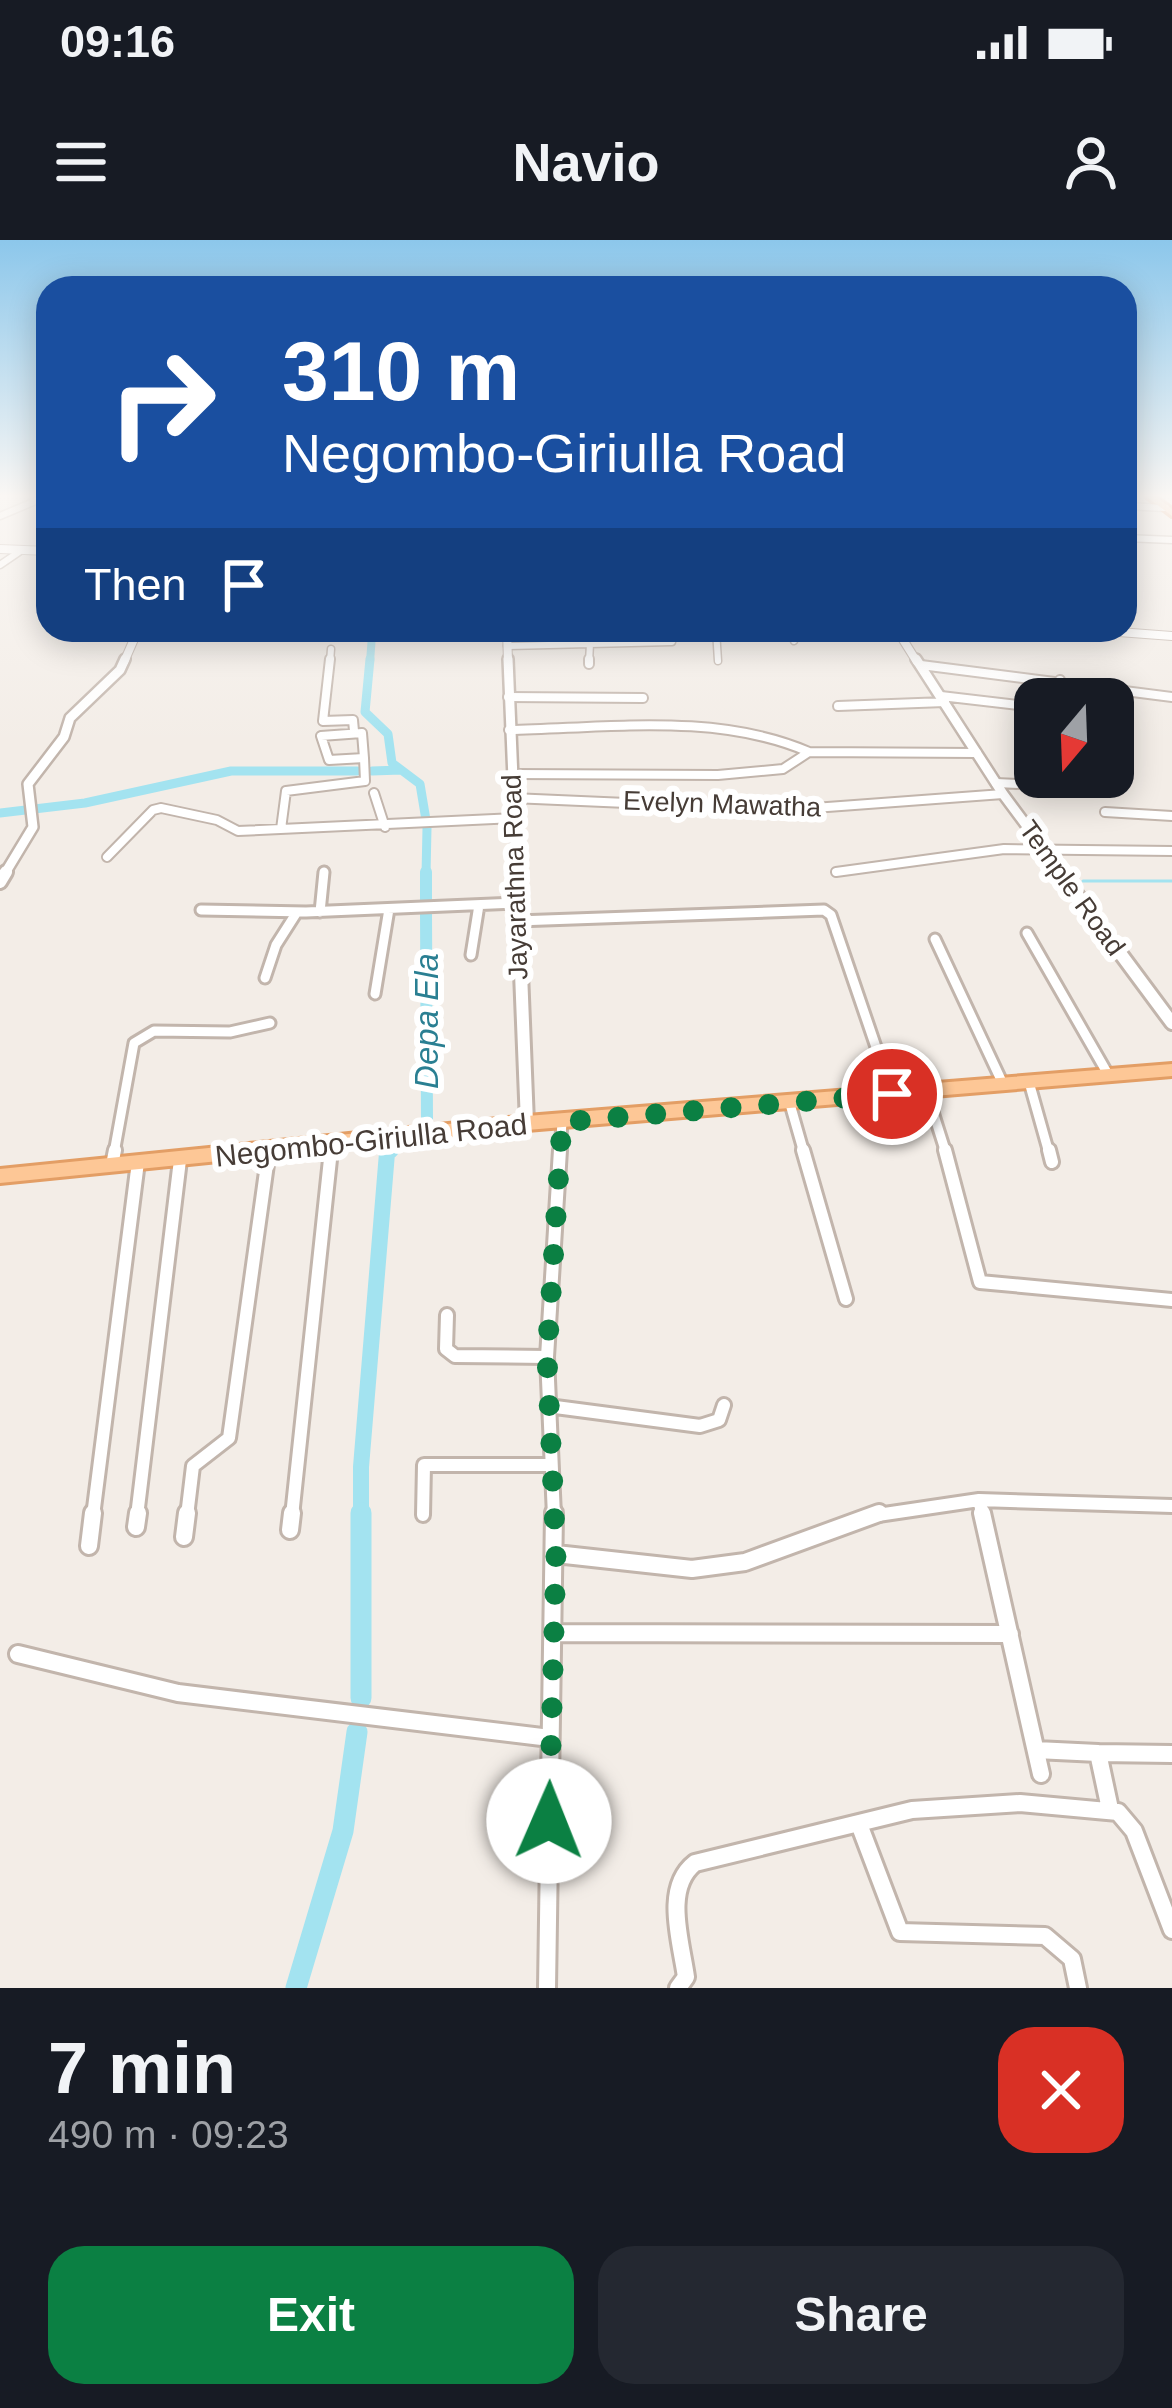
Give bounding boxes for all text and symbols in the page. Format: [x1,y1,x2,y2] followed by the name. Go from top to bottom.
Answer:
[60,16,175,67] text: 09:16
[48,129,114,195] icon: menu
[1058,129,1124,195] icon: person
[512,132,660,192] text: Navio
[84,324,240,480] icon: right
[282,324,520,418] text: 310 m
[282,423,846,483] text: Negombo-Giriulla Road
[211,552,277,618] icon: arrive
[84,559,187,610] text: Then
[1014,678,1134,798] north arrow
[1014,678,1134,798] map controls
[496,774,534,980] street label: Jayarathna Road
[622,786,822,822] street label: Evelyn Mawatha
[1013,815,1131,961] street label: Temple Road
[408,953,445,1089] water label: Depa Ela
[841,1043,943,1145] pin
[859,1061,925,1127] icon: arrive
[213,1107,529,1173] street label: Negombo-Giriulla Road
[486,1758,612,1884] position arrow
[998,2027,1124,2153] button: close
[48,2028,236,2108] text: 7 min
[48,2113,289,2156] text: 490 m · 09:23
[48,2246,574,2384] button: Exit
[598,2246,1124,2384] button: Share

